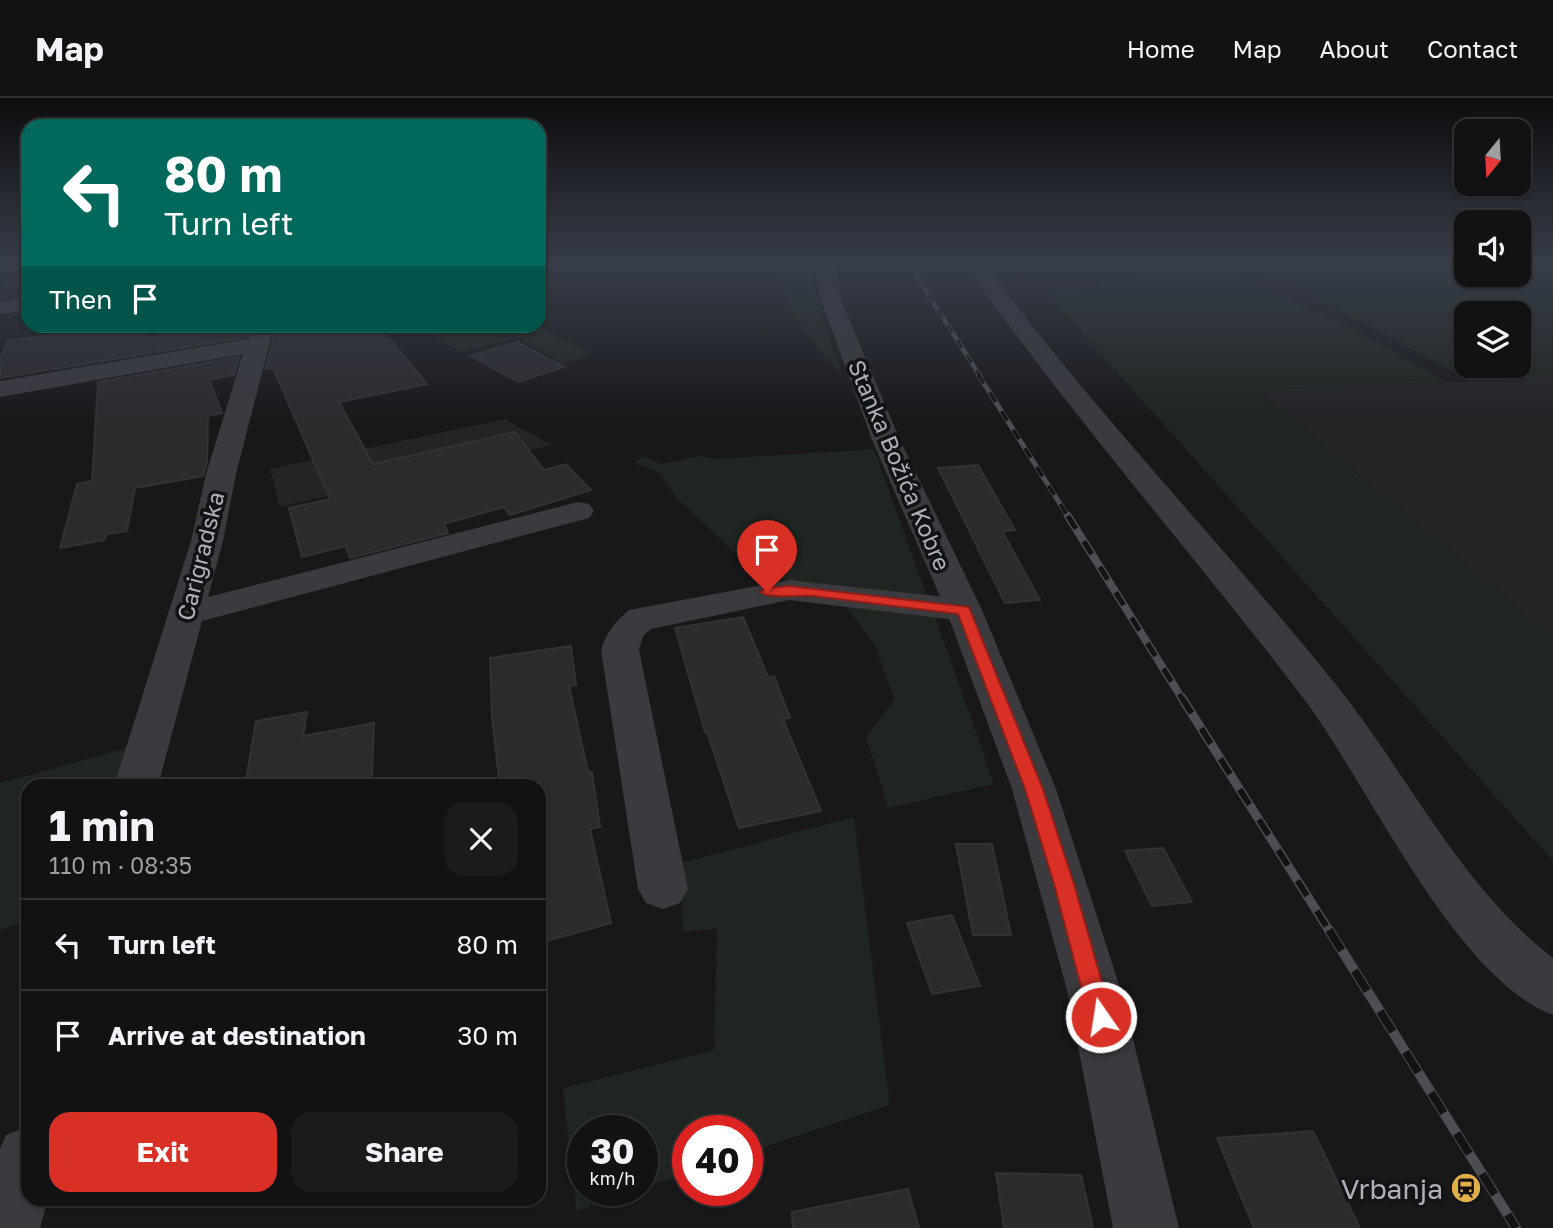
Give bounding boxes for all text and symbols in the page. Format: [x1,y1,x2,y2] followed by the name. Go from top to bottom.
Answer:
[35,29,104,68] text: Map
[1127,34,1195,63] text: Home
[1233,34,1282,63] text: Map
[1320,34,1389,63] text: About
[1427,34,1518,63] text: Contact
[1454,119,1531,196] north arrow
[1454,119,1531,378] map controls
[164,144,282,203] text: 80 m
[49,147,140,238] icon: left
[164,204,293,242] text: Turn left
[1454,210,1531,287] button: sound
[126,280,164,318] icon: arrive
[49,284,112,315] text: Then
[1454,301,1531,378] button: layers
[843,356,957,574] street label: Stanka Božića Kobre
[170,489,230,623] street label: Carigradska
[737,520,797,592] pin
[748,531,786,569] icon: arrive
[49,800,155,850] text: 1 min
[444,802,518,876] button: close
[49,851,192,879] text: 110 m · 08:35
[49,926,87,964] icon: left
[108,929,216,960] text: Turn left
[457,929,518,960] text: 80 m
[1064,980,1138,1054] position arrow
[49,1017,87,1055] icon: arrive
[108,1020,366,1051] text: Arrive at destination
[457,1020,518,1051] text: 30 m
[49,1112,277,1192] button: Exit
[291,1112,518,1192] button: Share
[672,1115,763,1206] speed limit sign: 40
[590,1130,635,1172] text: 30
[590,1167,635,1189] text: km/h
[1449,1171,1483,1205] station icon: Vrbanja
[1341,1172,1443,1205] place label: Vrbanja

